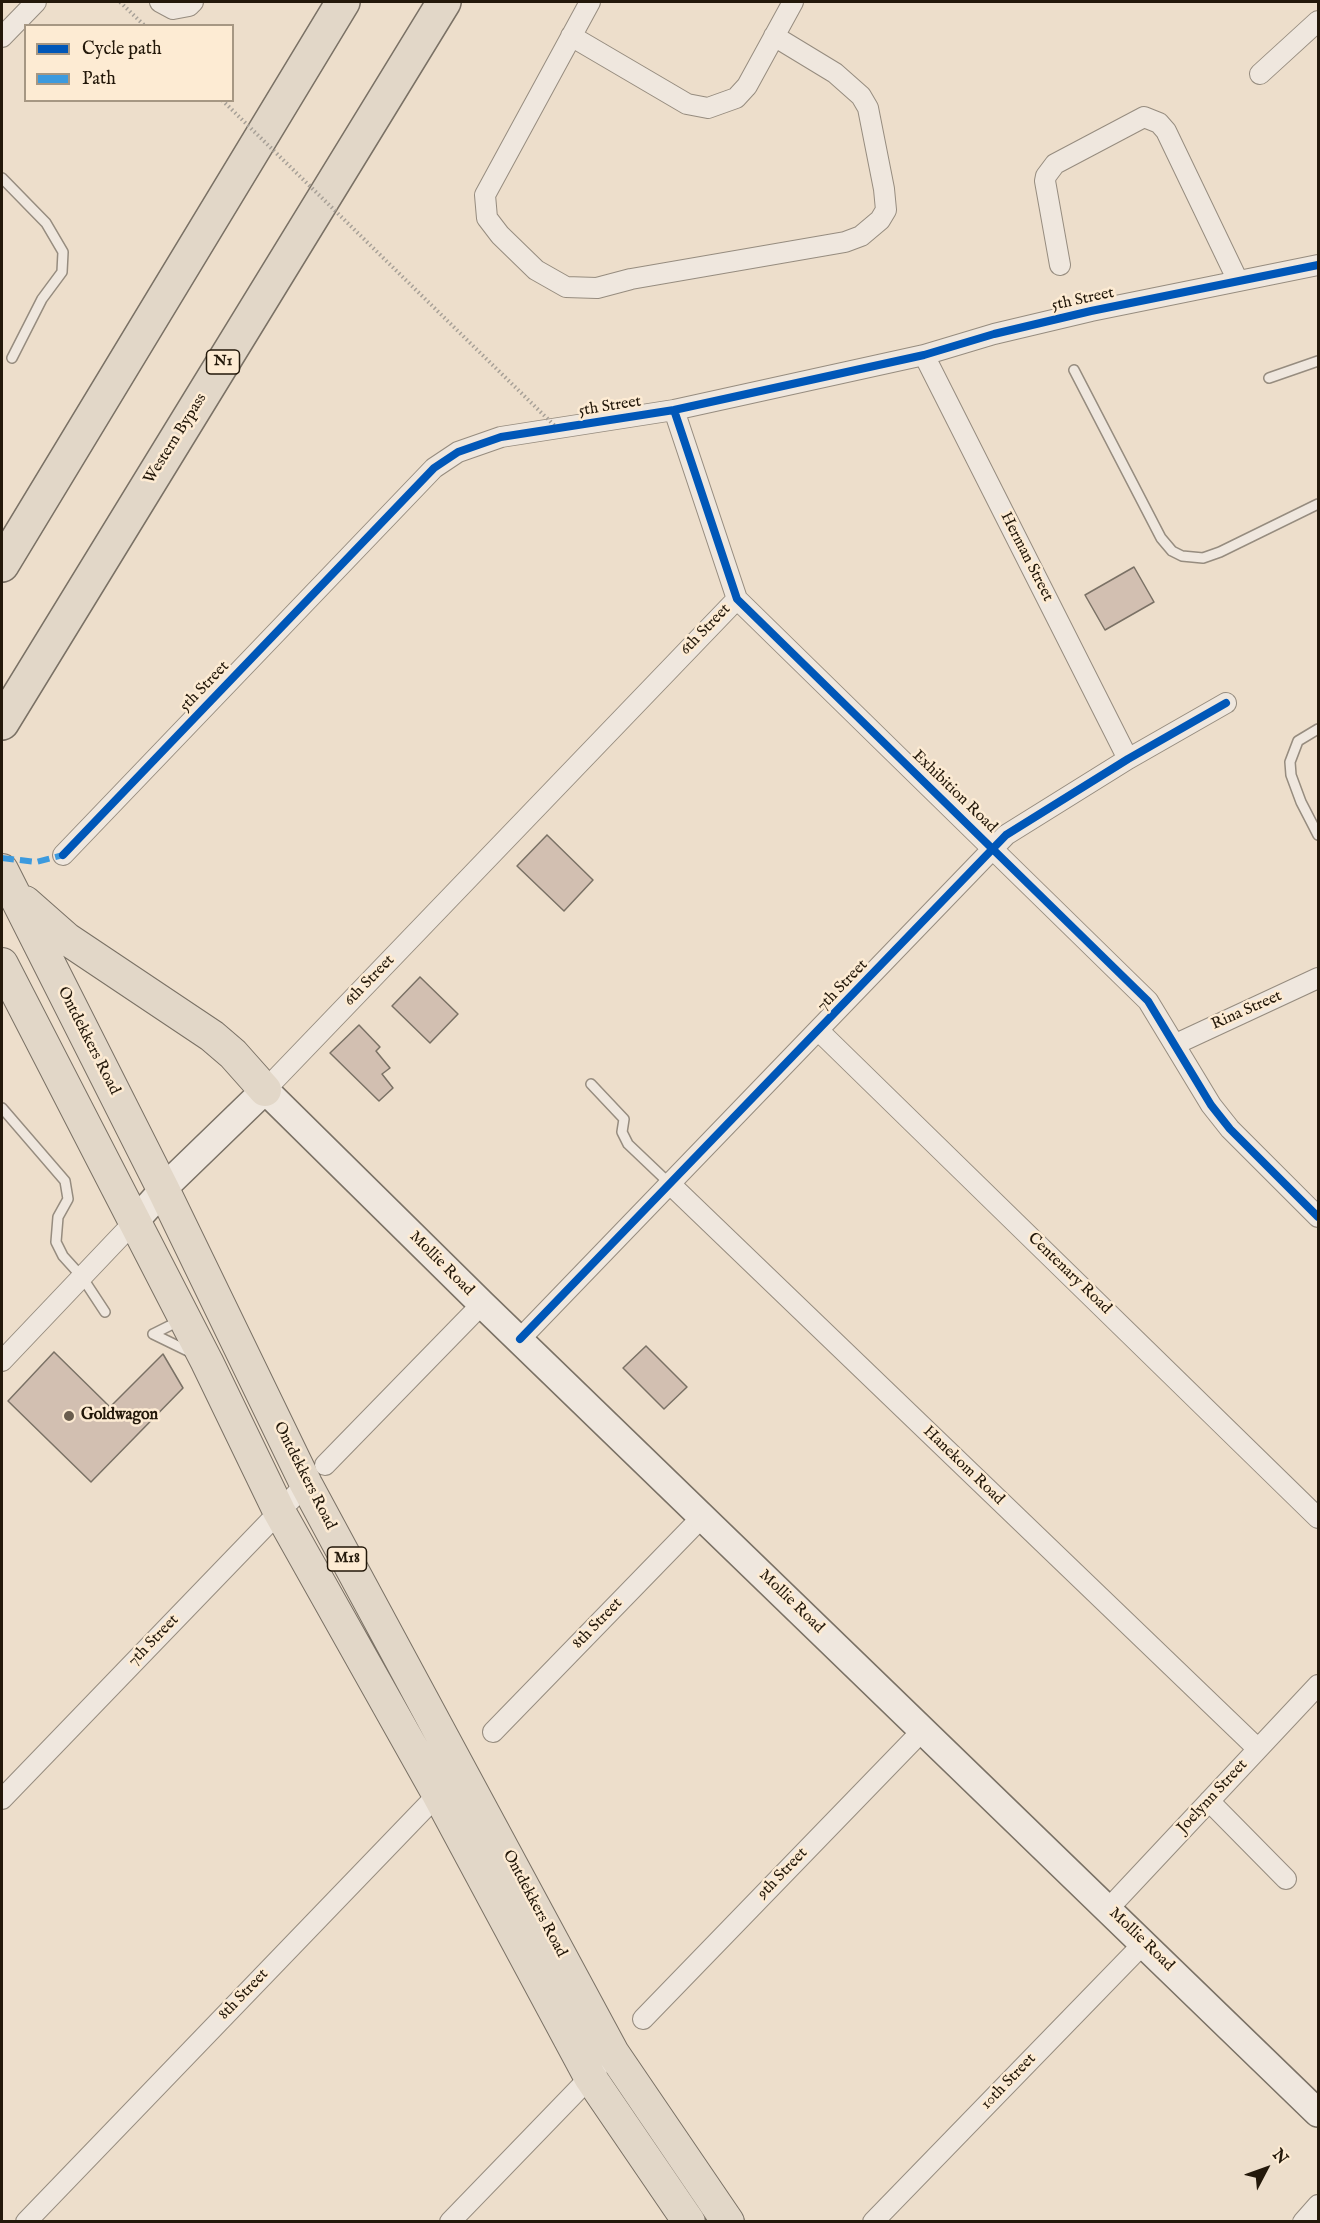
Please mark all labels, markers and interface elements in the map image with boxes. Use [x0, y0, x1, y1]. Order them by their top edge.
legend [24, 24, 234, 102]
text: Cycle path [82, 38, 162, 61]
text: Path [82, 68, 116, 91]
street label: 5th Street [1050, 284, 1116, 316]
road number: N1 [206, 350, 240, 374]
street label: Western Bypass [140, 390, 212, 488]
street label: 5th Street [577, 393, 643, 421]
street label: Herman Street [995, 509, 1057, 605]
street label: 6th Street [677, 600, 735, 660]
street label: 5th Street [176, 658, 234, 716]
street label: Exhibition Road [907, 747, 1001, 837]
street label: 6th Street [341, 951, 399, 1011]
street label: 7th Street [814, 956, 872, 1016]
street label: Ontdekkers Road [53, 984, 123, 1098]
street label: Rina Street [1209, 987, 1285, 1035]
street label: Mollie Road [405, 1228, 477, 1300]
street label: Centenary Road [1023, 1229, 1115, 1319]
place label: Goldwagon [81, 1406, 158, 1426]
marker: Goldwagon [62, 1409, 76, 1423]
street label: Ontdekkers Road [269, 1419, 339, 1533]
street label: Hanekom Road [918, 1422, 1008, 1510]
road number: M18 [328, 1547, 366, 1571]
street label: Mollie Road [754, 1566, 828, 1638]
street label: 8th Street [569, 1594, 627, 1654]
street label: 7th Street [125, 1611, 183, 1671]
street label: Joelynn Street [1174, 1756, 1252, 1838]
street label: 9th Street [754, 1844, 812, 1904]
street label: Ontdekkers Road [498, 1847, 570, 1961]
street label: Mollie Road [1104, 1904, 1178, 1976]
street label: 8th Street [215, 1965, 273, 2025]
street label: 10th Street [977, 2050, 1041, 2114]
north arrow [1236, 2139, 1296, 2199]
text: N [1267, 2145, 1292, 2169]

